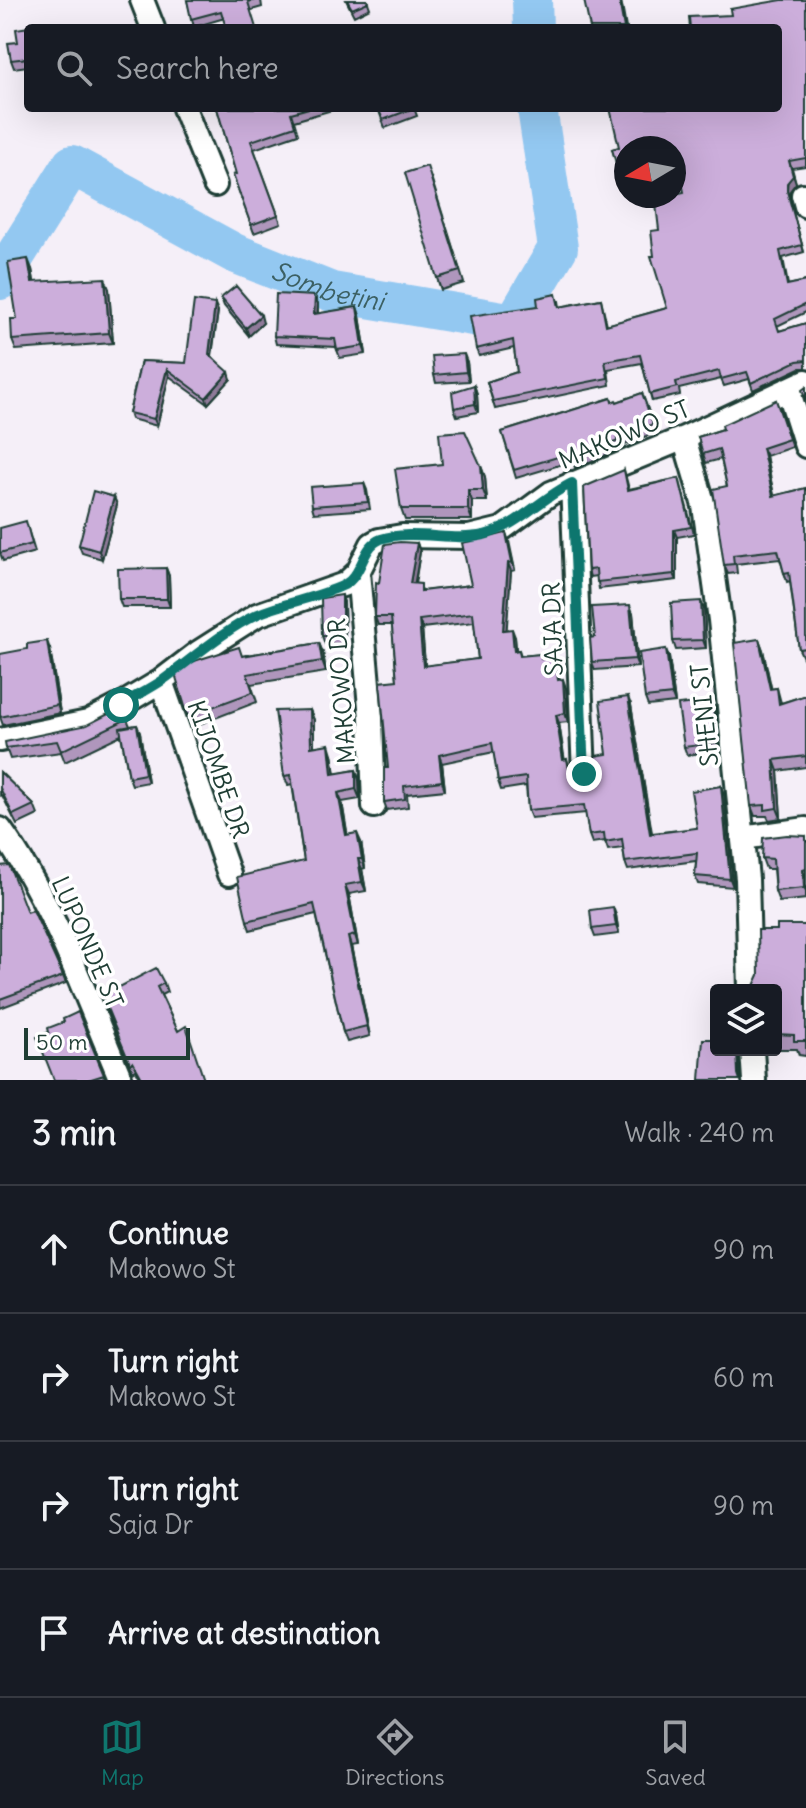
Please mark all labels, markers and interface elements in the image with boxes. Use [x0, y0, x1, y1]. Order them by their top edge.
search box [24, 24, 782, 112]
icon: search [52, 46, 96, 90]
text: Search here [116, 49, 279, 87]
north arrow [614, 136, 686, 208]
water label: Sombetini [267, 253, 390, 318]
street label: MAKOWO ST [554, 393, 694, 475]
street label: SAJA DR [535, 581, 569, 677]
street label: MAKOWO DR [321, 617, 361, 765]
street label: SHENI ST [684, 662, 724, 768]
route start [103, 687, 139, 723]
street label: KIJOMBE DR [181, 696, 257, 842]
route end [566, 756, 602, 792]
street label: LUPONDE ST [46, 871, 130, 1013]
map controls [710, 984, 782, 1056]
button: layers [710, 984, 782, 1056]
scale bar [24, 1024, 190, 1060]
text: 50 m [36, 1028, 88, 1056]
text: 3 min [32, 1111, 117, 1154]
text: Walk · 240 m [624, 1116, 774, 1149]
text: Continue [108, 1214, 229, 1252]
icon: ahead [32, 1227, 76, 1271]
text: 90 m [713, 1233, 774, 1266]
text: Makowo St [108, 1252, 235, 1285]
text: Turn right [108, 1342, 239, 1380]
icon: right [32, 1355, 76, 1399]
text: 60 m [713, 1361, 774, 1394]
text: Makowo St [108, 1380, 235, 1413]
text: Turn right [108, 1470, 239, 1508]
icon: right [32, 1483, 76, 1527]
text: 90 m [713, 1489, 774, 1522]
text: Saja Dr [108, 1508, 193, 1541]
icon: arrive [32, 1611, 76, 1655]
text: Arrive at destination [108, 1614, 380, 1652]
tab: Map [100, 1715, 144, 1791]
tab: Directions [345, 1715, 445, 1791]
tab: Saved [645, 1715, 706, 1791]

